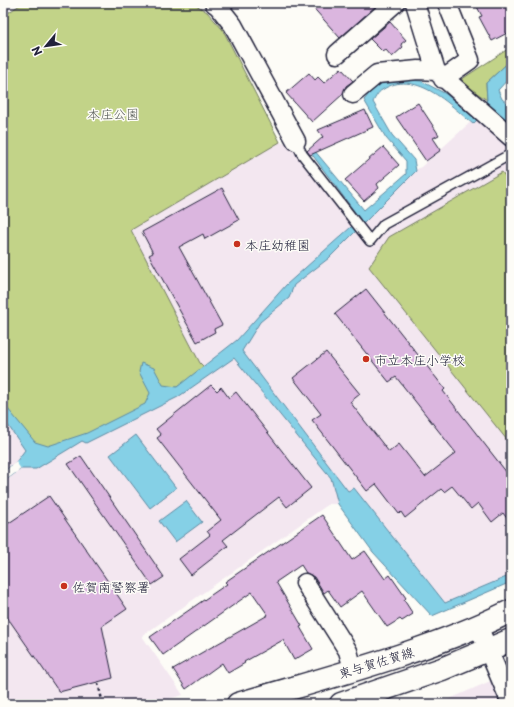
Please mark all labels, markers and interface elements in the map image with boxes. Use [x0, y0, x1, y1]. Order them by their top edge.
north arrow [26, 26, 66, 66]
text: N [27, 43, 46, 59]
park label: 本庄公園 [87, 104, 139, 123]
place label: 本庄幼稚園 [245, 235, 310, 254]
marker: 本庄幼稚園 [232, 239, 242, 249]
place label: 市立本庄小学校 [374, 350, 465, 369]
marker: 市立本庄小学校 [361, 354, 371, 364]
place label: 佐賀南警察署 [72, 577, 150, 596]
marker: 佐賀南警察署 [59, 581, 69, 591]
street label: 東与賀佐賀線 [336, 641, 417, 682]

